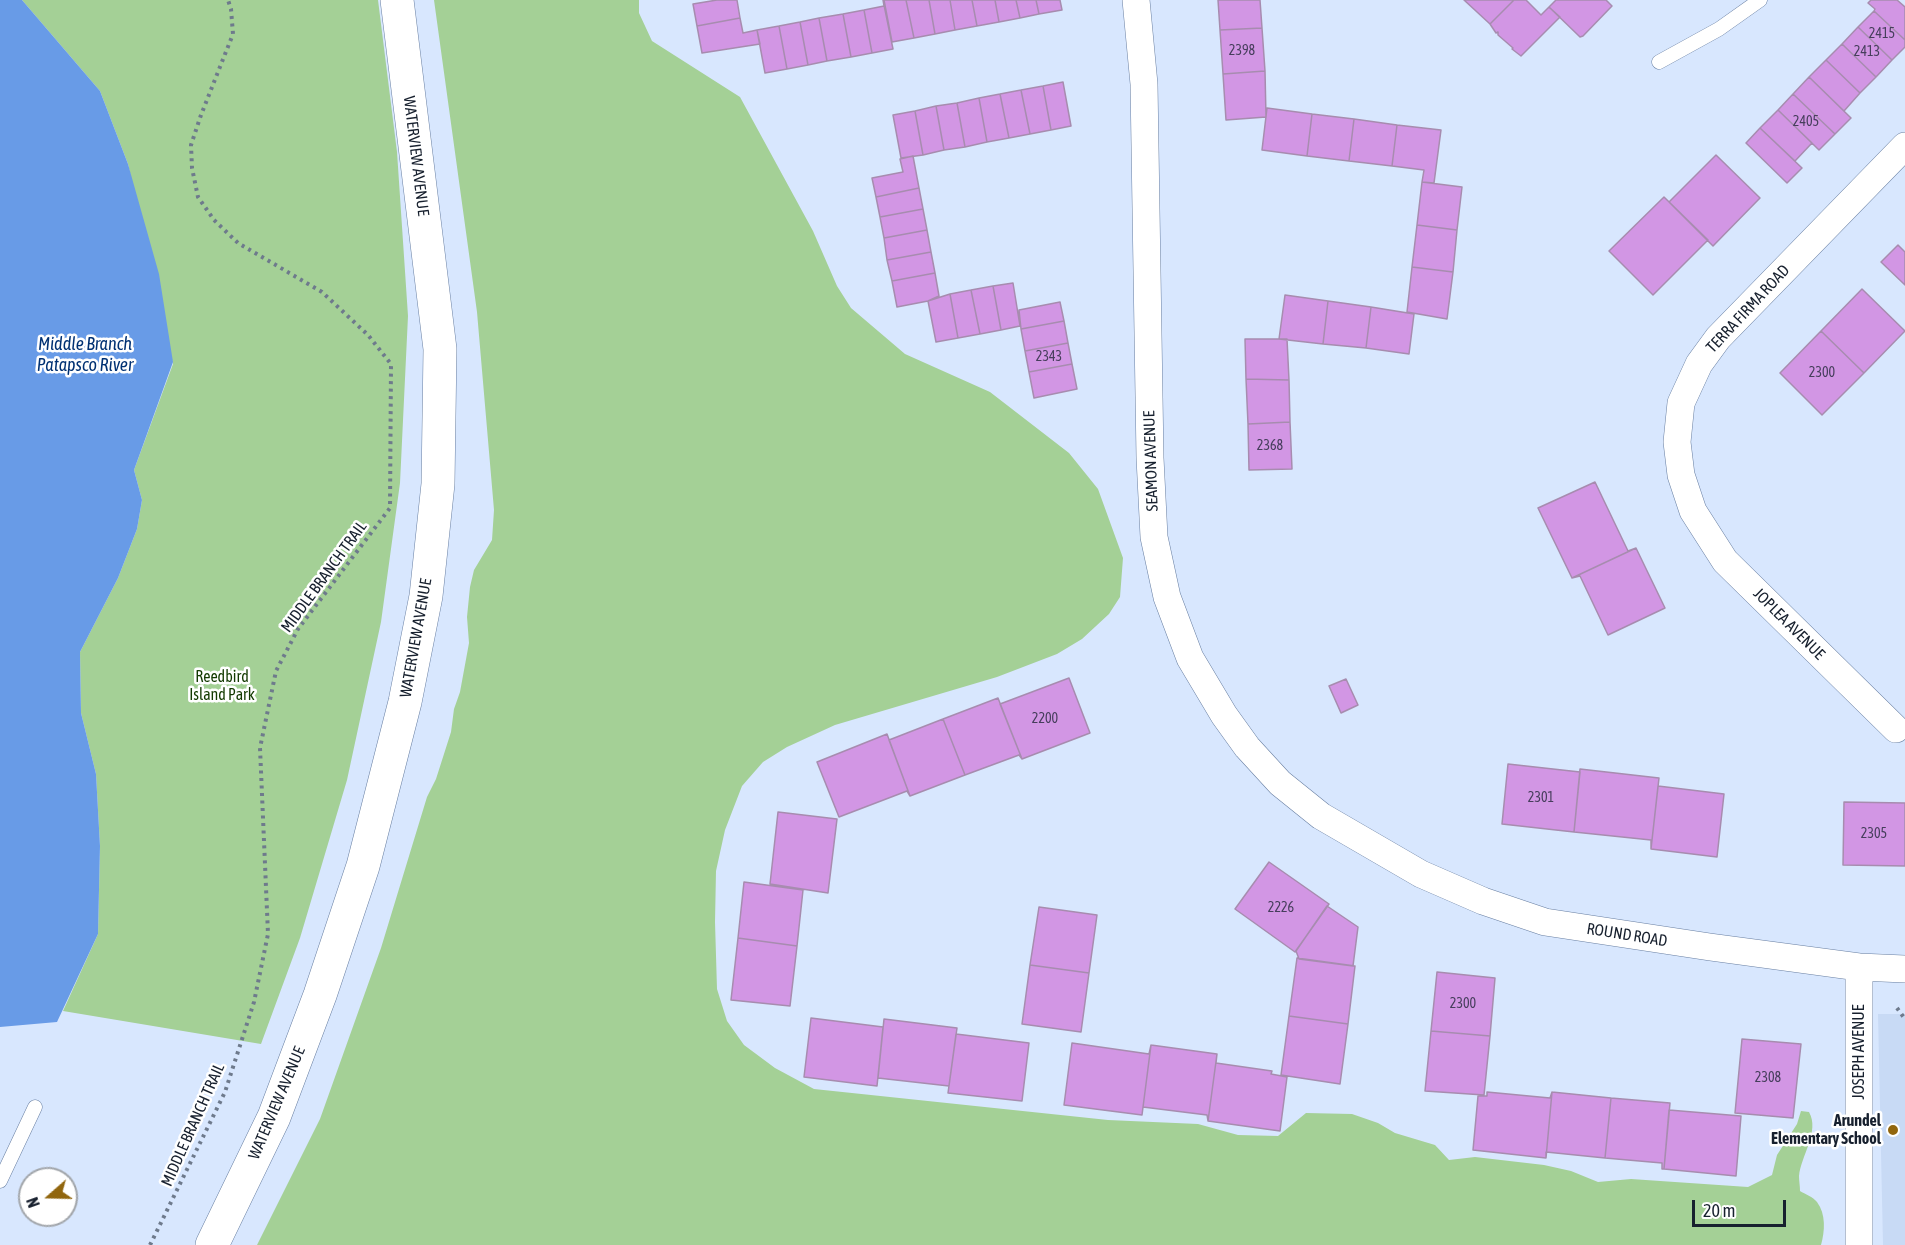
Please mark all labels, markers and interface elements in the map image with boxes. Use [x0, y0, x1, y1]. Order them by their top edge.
house number: 2415 [1869, 26, 1895, 42]
house number: 2398 [1229, 43, 1255, 59]
house number: 2413 [1854, 44, 1880, 60]
street label: WATERVIEW AVENUE [399, 95, 433, 217]
house number: 2405 [1793, 114, 1819, 130]
street label: TERRA FIRMA ROAD [1702, 261, 1794, 357]
water label: Middle Branch Patapsco River [37, 333, 133, 376]
house number: 2343 [1036, 349, 1062, 365]
house number: 2300 [1809, 365, 1835, 381]
street label: SEAMON AVENUE [1140, 410, 1162, 512]
house number: 2368 [1257, 438, 1283, 454]
street label: MIDDLE BRANCH TRAIL [277, 518, 371, 636]
street label: WATERVIEW AVENUE [396, 577, 436, 699]
street label: JOPLEA AVENUE [1749, 584, 1829, 664]
park label: Reedbird Island Park [189, 667, 255, 705]
house number: 2200 [1032, 711, 1058, 727]
house number: 2301 [1528, 790, 1554, 806]
house number: 2305 [1861, 826, 1887, 842]
house number: 2226 [1268, 900, 1294, 916]
street label: ROUND ROAD [1585, 919, 1669, 951]
house number: 2300 [1450, 996, 1476, 1012]
street label: JOSEPH AVENUE [1849, 1004, 1869, 1100]
street label: WATERVIEW AVENUE [245, 1044, 309, 1162]
street label: MIDDLE BRANCH TRAIL [157, 1061, 229, 1189]
house number: 2308 [1755, 1070, 1781, 1086]
place label: Arundel Elementary School [1771, 1111, 1881, 1149]
marker: Arundel Elementary School [1886, 1123, 1900, 1137]
north arrow [18, 1167, 78, 1227]
scale bar [1695, 1188, 1790, 1226]
text: N [23, 1195, 43, 1210]
text: 20 m [1703, 1200, 1735, 1221]

